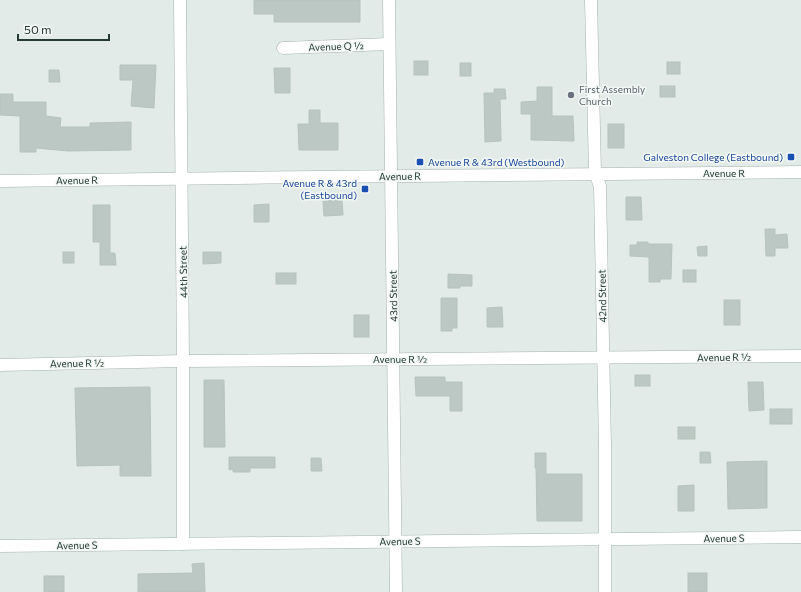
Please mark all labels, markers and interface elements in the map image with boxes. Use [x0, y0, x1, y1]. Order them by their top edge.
scale bar [18, 16, 109, 42]
text: 50 m [24, 22, 52, 36]
street label: Avenue Q ½ [308, 39, 364, 53]
place label: First Assembly Church [579, 83, 645, 107]
marker: First Assembly Church [566, 90, 576, 100]
place label: Galveston College (Eastbound) [643, 151, 783, 163]
marker: Galveston College (Eastbound) [786, 152, 796, 162]
place label: Avenue R & 43rd (Westbound) [428, 156, 565, 168]
marker: Avenue R & 43rd (Westbound) [415, 157, 425, 167]
street label: Avenue R [703, 167, 745, 179]
street label: Avenue R [379, 170, 421, 182]
street label: Avenue R [56, 174, 98, 186]
place label: Avenue R & 43rd (Eastbound) [283, 177, 357, 201]
marker: Avenue R & 43rd (Eastbound) [360, 184, 370, 194]
street label: 44th Street [177, 246, 189, 298]
street label: 42nd Street [596, 269, 608, 323]
street label: 43rd Street [387, 270, 399, 322]
street label: Avenue R ½ [697, 351, 751, 363]
street label: Avenue R ½ [373, 353, 427, 365]
street label: Avenue R ½ [50, 357, 104, 369]
street label: Avenue S [703, 532, 745, 544]
street label: Avenue S [379, 535, 421, 547]
street label: Avenue S [56, 539, 98, 551]

